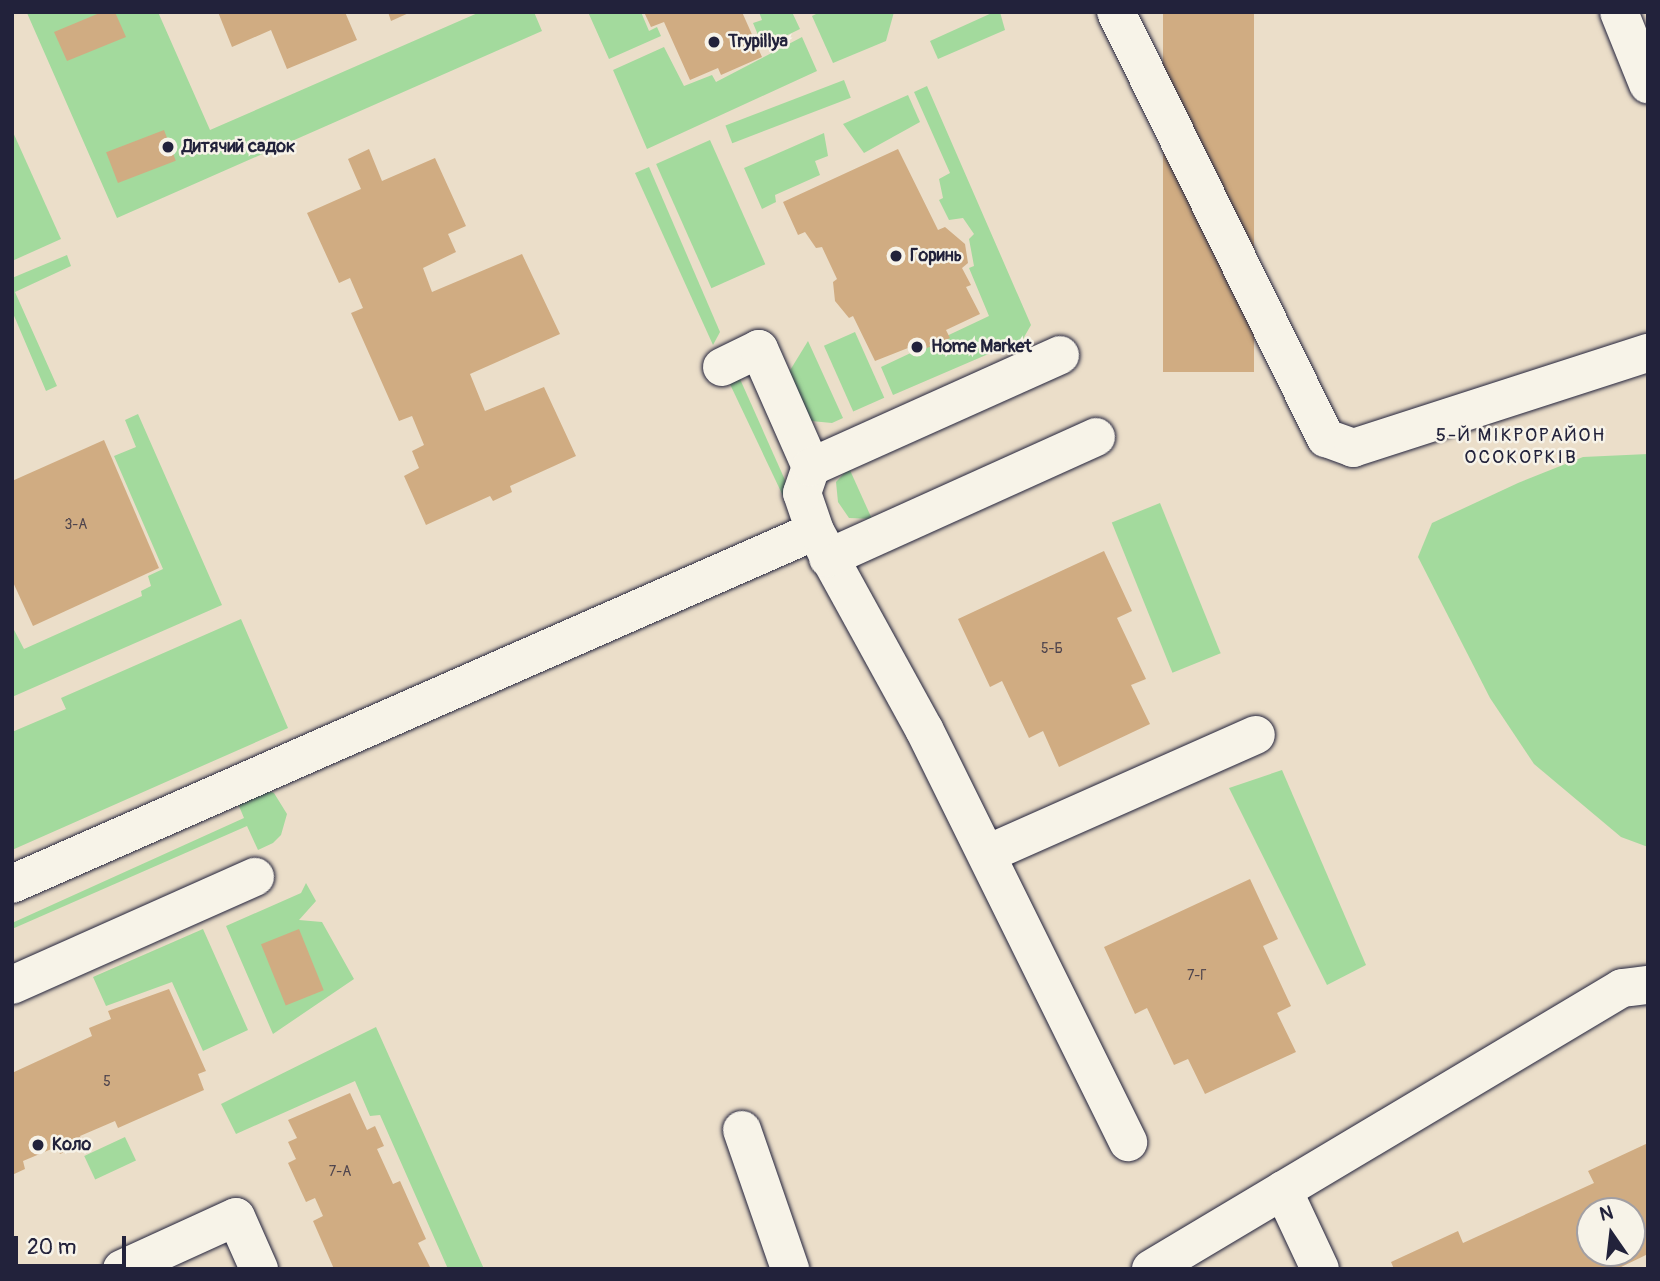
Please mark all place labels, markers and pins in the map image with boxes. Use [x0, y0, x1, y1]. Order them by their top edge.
place label: Trypillya [728, 31, 788, 53]
marker: Trypillya [706, 34, 722, 50]
place label: Дитячий садок [182, 136, 295, 158]
marker: Дитячий садок [160, 139, 176, 155]
place label: Горинь [910, 245, 962, 267]
marker: Горинь [888, 248, 904, 264]
place label: Home Market [931, 336, 1032, 358]
marker: Home Market [909, 339, 925, 355]
place label: Коло [52, 1134, 91, 1156]
marker: Коло [30, 1137, 46, 1153]

